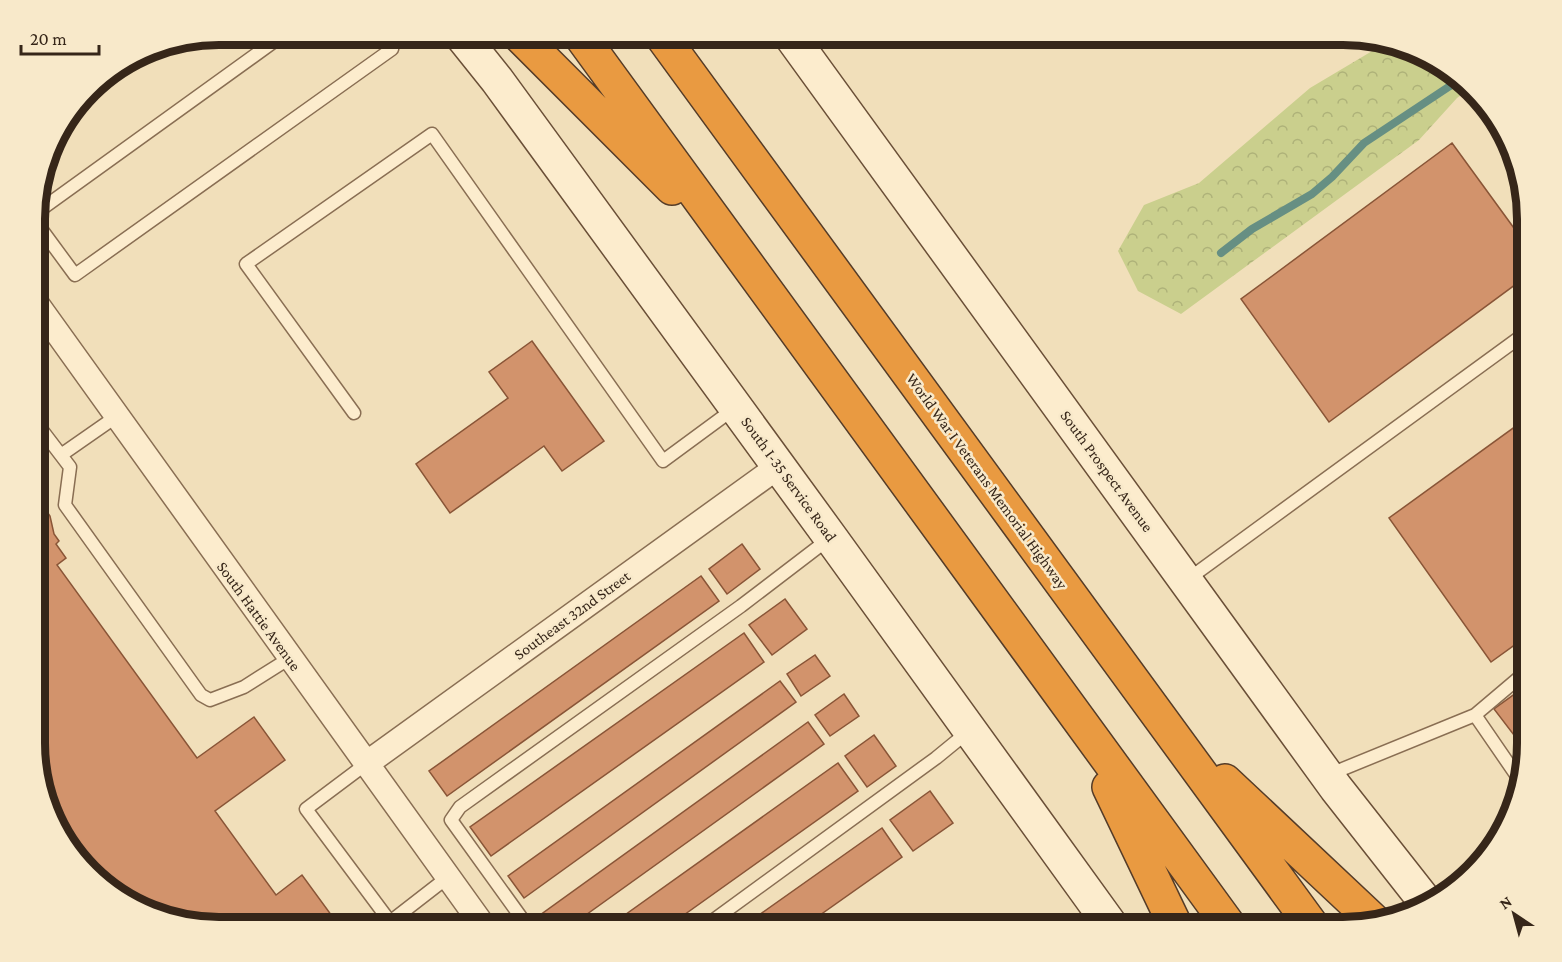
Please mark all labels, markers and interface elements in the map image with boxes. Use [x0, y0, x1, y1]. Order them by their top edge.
scale bar [21, 18, 99, 56]
text: 20 m [30, 29, 67, 49]
street label: World War I Veterans Memorial Highway [902, 370, 1071, 593]
street label: South Prospect Avenue [1056, 407, 1157, 536]
street label: South I-35 Service Road [738, 413, 840, 545]
street label: South Hattie Avenue [214, 558, 304, 674]
street label: Southeast 32nd Street [511, 567, 634, 663]
north arrow [1484, 884, 1544, 944]
text: N [1496, 892, 1515, 912]

